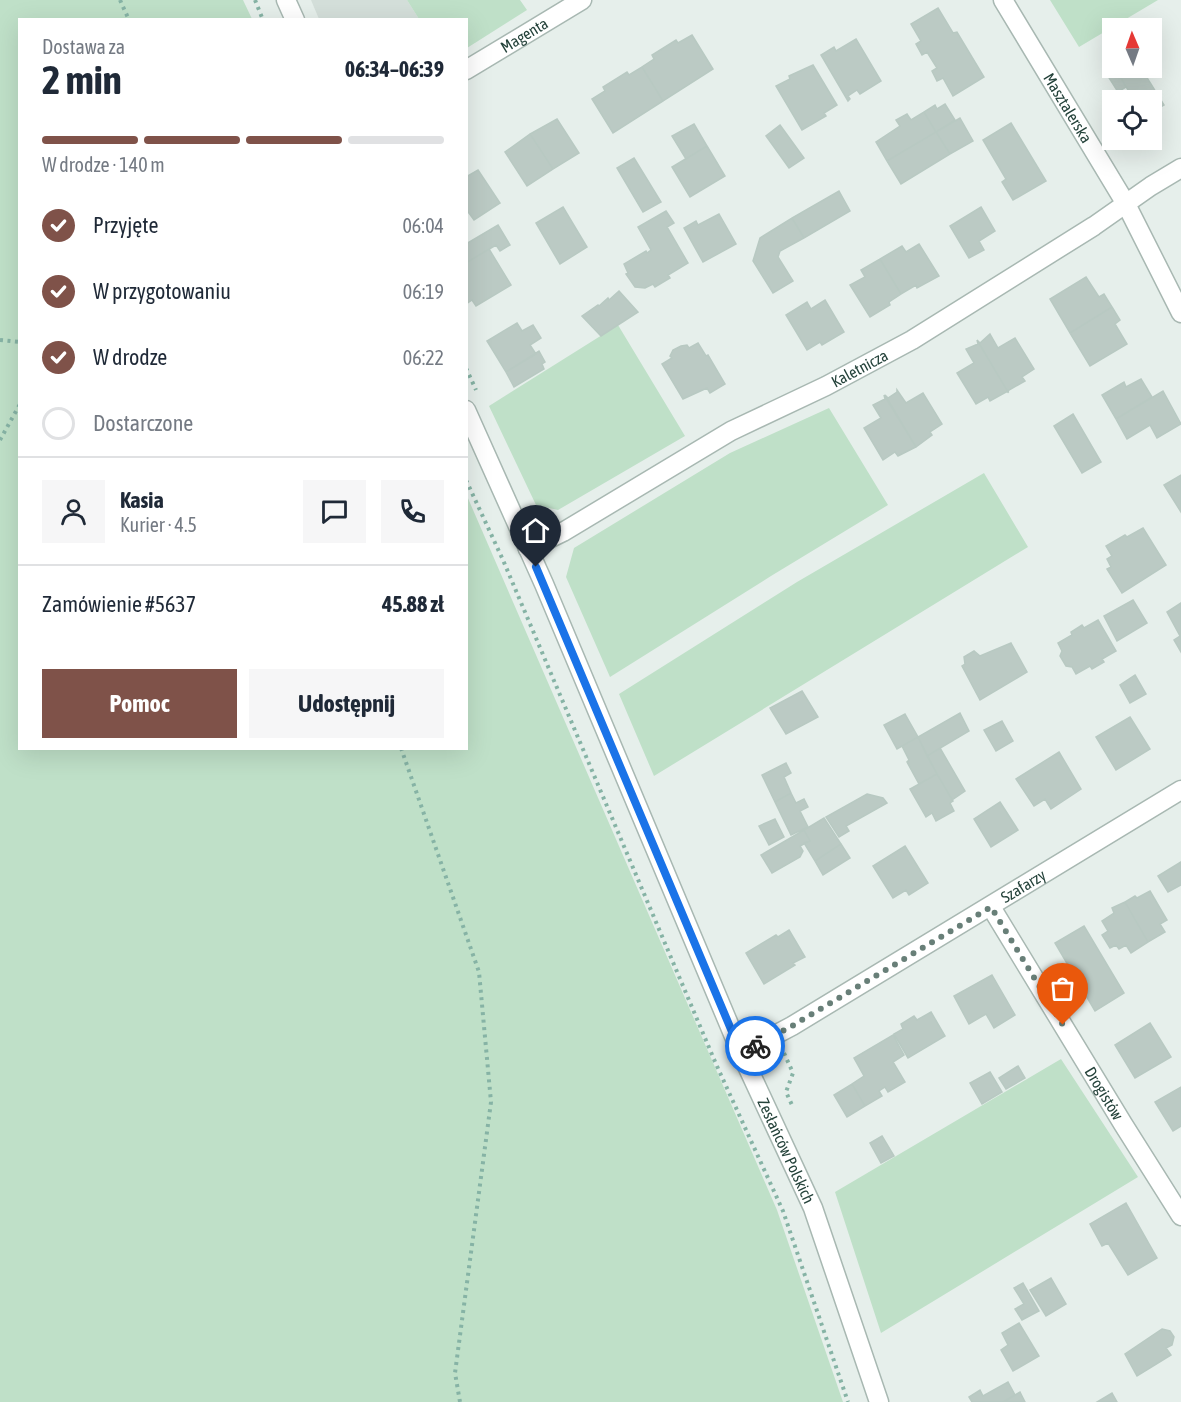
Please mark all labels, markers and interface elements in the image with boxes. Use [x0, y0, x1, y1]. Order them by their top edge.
street label: Magenta [497, 14, 551, 56]
north arrow [1102, 18, 1162, 78]
map controls [1102, 18, 1162, 150]
text: Dostawa za [42, 35, 125, 58]
text: 06:34–06:39 [345, 56, 444, 82]
text: 2 min [42, 58, 122, 102]
street label: Masztalerska [1040, 70, 1096, 146]
button: locate [1102, 90, 1162, 150]
text: W drodze · 140 m [42, 153, 165, 176]
icon: check [42, 209, 75, 242]
text: Przyjęte [93, 212, 158, 238]
text: 06:04 [402, 214, 444, 237]
icon: check [42, 275, 75, 308]
text: W przygotowaniu [93, 278, 231, 304]
text: 06:19 [403, 280, 444, 303]
icon: check [42, 341, 75, 374]
text: W drodze [93, 344, 167, 370]
text: 06:22 [403, 346, 444, 369]
street label: Kaletnicza [828, 346, 891, 391]
text: Dostarczone [93, 410, 193, 436]
button: person [42, 480, 105, 543]
button: chat [303, 480, 366, 543]
button: phone [381, 480, 444, 543]
text: Kasia [120, 487, 164, 513]
pin [510, 505, 561, 567]
text: Kurier · 4.5 [120, 513, 197, 536]
icon: home [519, 514, 552, 547]
text: Zamówienie #5637 [42, 591, 196, 617]
text: 45.88 zł [382, 591, 444, 617]
button: Pomoc [42, 669, 237, 738]
button: Udostępnij [249, 669, 444, 738]
street label: Szafarzy [998, 865, 1050, 906]
pin [1037, 963, 1088, 1025]
icon: bag [1046, 972, 1079, 1005]
courier [725, 1016, 785, 1076]
icon: bike [739, 1030, 772, 1063]
street label: Drogistów [1081, 1063, 1128, 1123]
street label: Zesłańców Polskich [754, 1095, 818, 1206]

